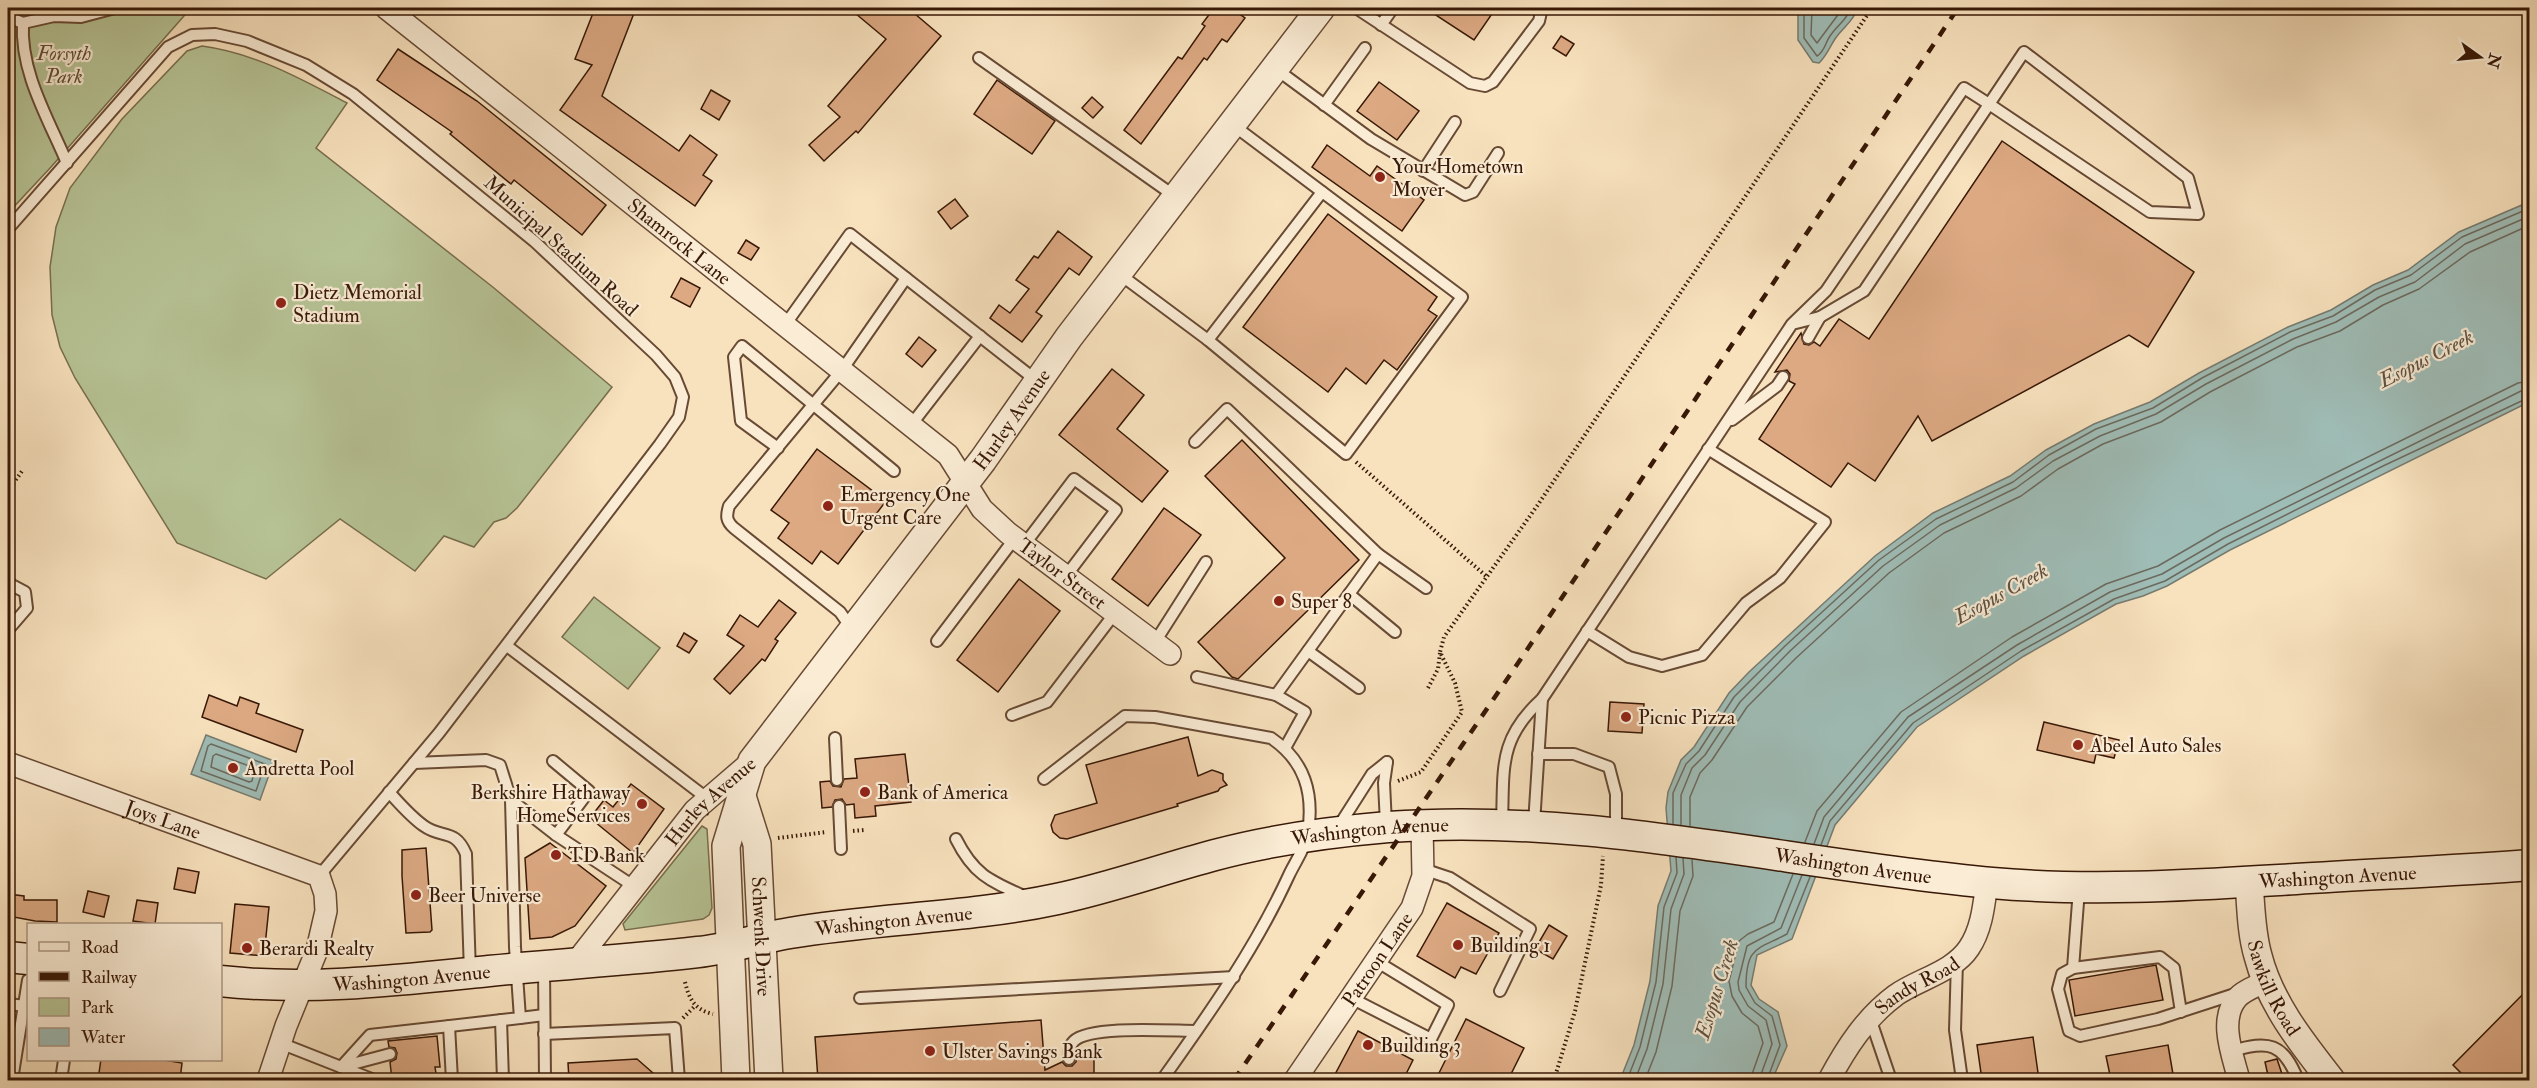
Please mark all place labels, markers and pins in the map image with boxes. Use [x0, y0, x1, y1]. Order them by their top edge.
place label: Your Hometown Mover [1392, 154, 1524, 202]
marker: Your Hometown Mover [1373, 170, 1387, 184]
place label: Dietz Memorial Stadium [293, 280, 422, 328]
marker: Dietz Memorial Stadium [274, 296, 288, 310]
place label: Emergency One Urgent Care [840, 482, 970, 530]
marker: Emergency One Urgent Care [821, 499, 835, 513]
place label: Super 8 [1291, 589, 1352, 615]
marker: Super 8 [1272, 594, 1286, 608]
place label: Picnic Pizza [1638, 705, 1736, 730]
marker: Picnic Pizza [1619, 710, 1633, 724]
place label: Abeel Auto Sales [2089, 733, 2221, 758]
marker: Abeel Auto Sales [2071, 738, 2085, 752]
place label: Andretta Pool [244, 756, 354, 781]
marker: Andretta Pool [226, 761, 240, 775]
place label: Berkshire Hathaway HomeServices [470, 780, 631, 828]
place label: Bank of America [877, 780, 1009, 805]
marker: Bank of America [858, 785, 872, 799]
marker: Berkshire Hathaway HomeServices [635, 797, 649, 811]
place label: TD Bank [568, 843, 645, 868]
marker: TD Bank [549, 848, 563, 862]
place label: Beer Universe [428, 883, 541, 908]
marker: Beer Universe [409, 888, 423, 902]
place label: Building 1 [1470, 933, 1551, 958]
place label: Berardi Realty [259, 936, 375, 961]
marker: Building 1 [1451, 938, 1465, 952]
marker: Berardi Realty [240, 941, 254, 955]
place label: Building 3 [1380, 1033, 1461, 1058]
marker: Building 3 [1361, 1038, 1375, 1052]
place label: Ulster Savings Bank [942, 1039, 1103, 1064]
marker: Ulster Savings Bank [923, 1044, 937, 1058]

